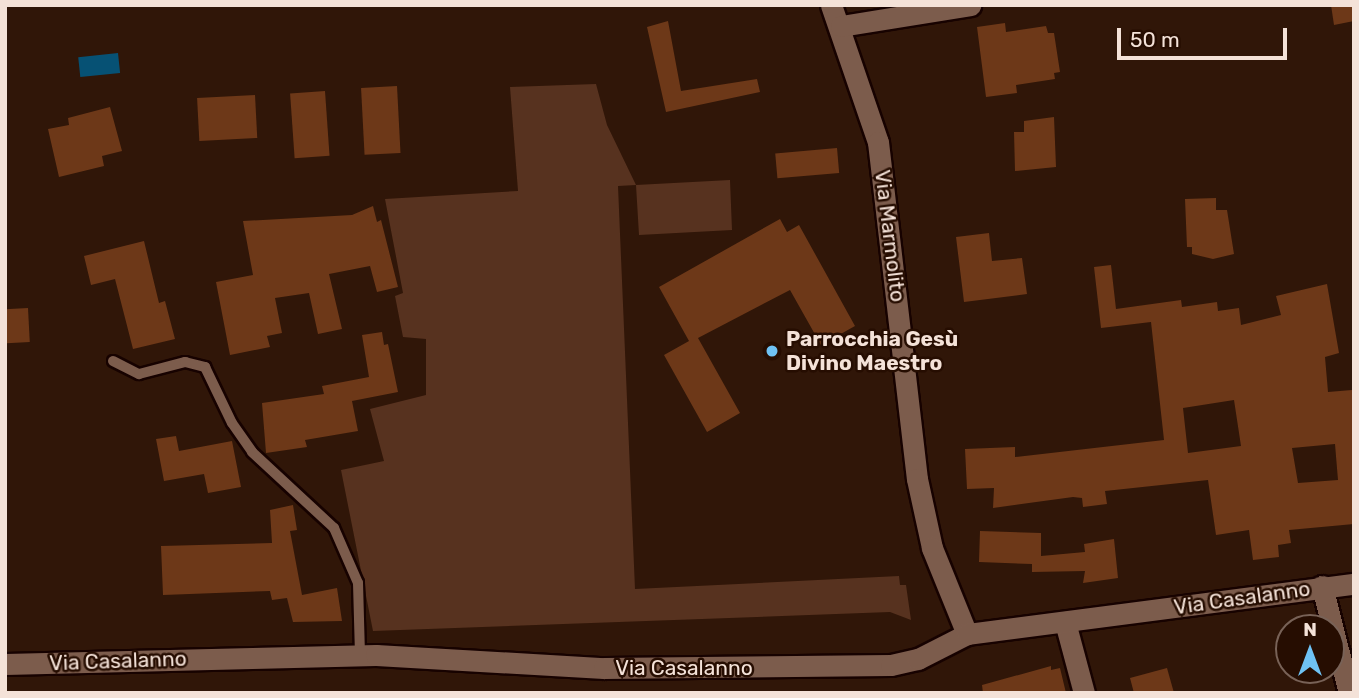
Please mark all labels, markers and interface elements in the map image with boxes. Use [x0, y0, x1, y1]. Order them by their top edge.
scale bar [1121, 14, 1291, 58]
text: 50 m [1130, 27, 1180, 52]
street label: Via Marmolito [869, 168, 911, 304]
place label: Parrocchia Gesù Divino Maestro [786, 326, 958, 376]
marker: Parrocchia Gesù Divino Maestro [764, 343, 780, 359]
street label: Via Casalanno [1172, 576, 1312, 620]
north arrow [1275, 614, 1345, 684]
text: N [1303, 618, 1317, 641]
street label: Via Casalanno [49, 646, 187, 676]
street label: Via Casalanno [615, 655, 753, 681]

